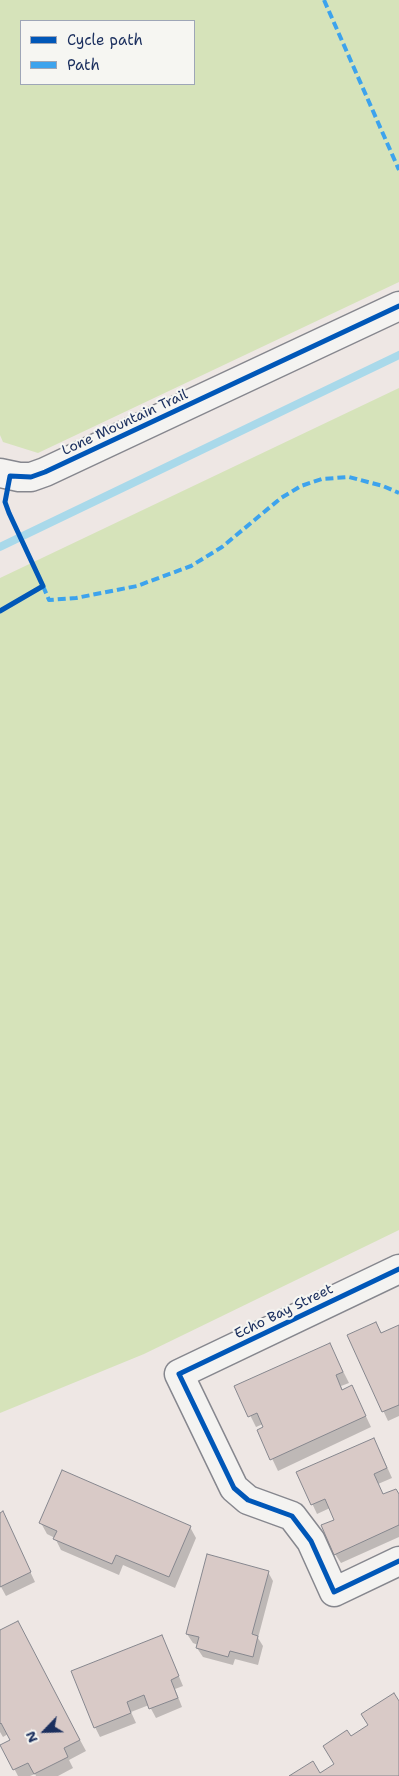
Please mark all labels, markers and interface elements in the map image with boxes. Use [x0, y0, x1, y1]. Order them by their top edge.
legend [20, 20, 195, 85]
text: Cycle path [67, 30, 143, 50]
text: Path [67, 55, 100, 75]
street label: Lone Mountain Trail [60, 387, 190, 459]
street label: Echo Bay Street [232, 1281, 336, 1343]
north arrow [20, 1706, 70, 1756]
text: N [21, 1728, 42, 1746]

